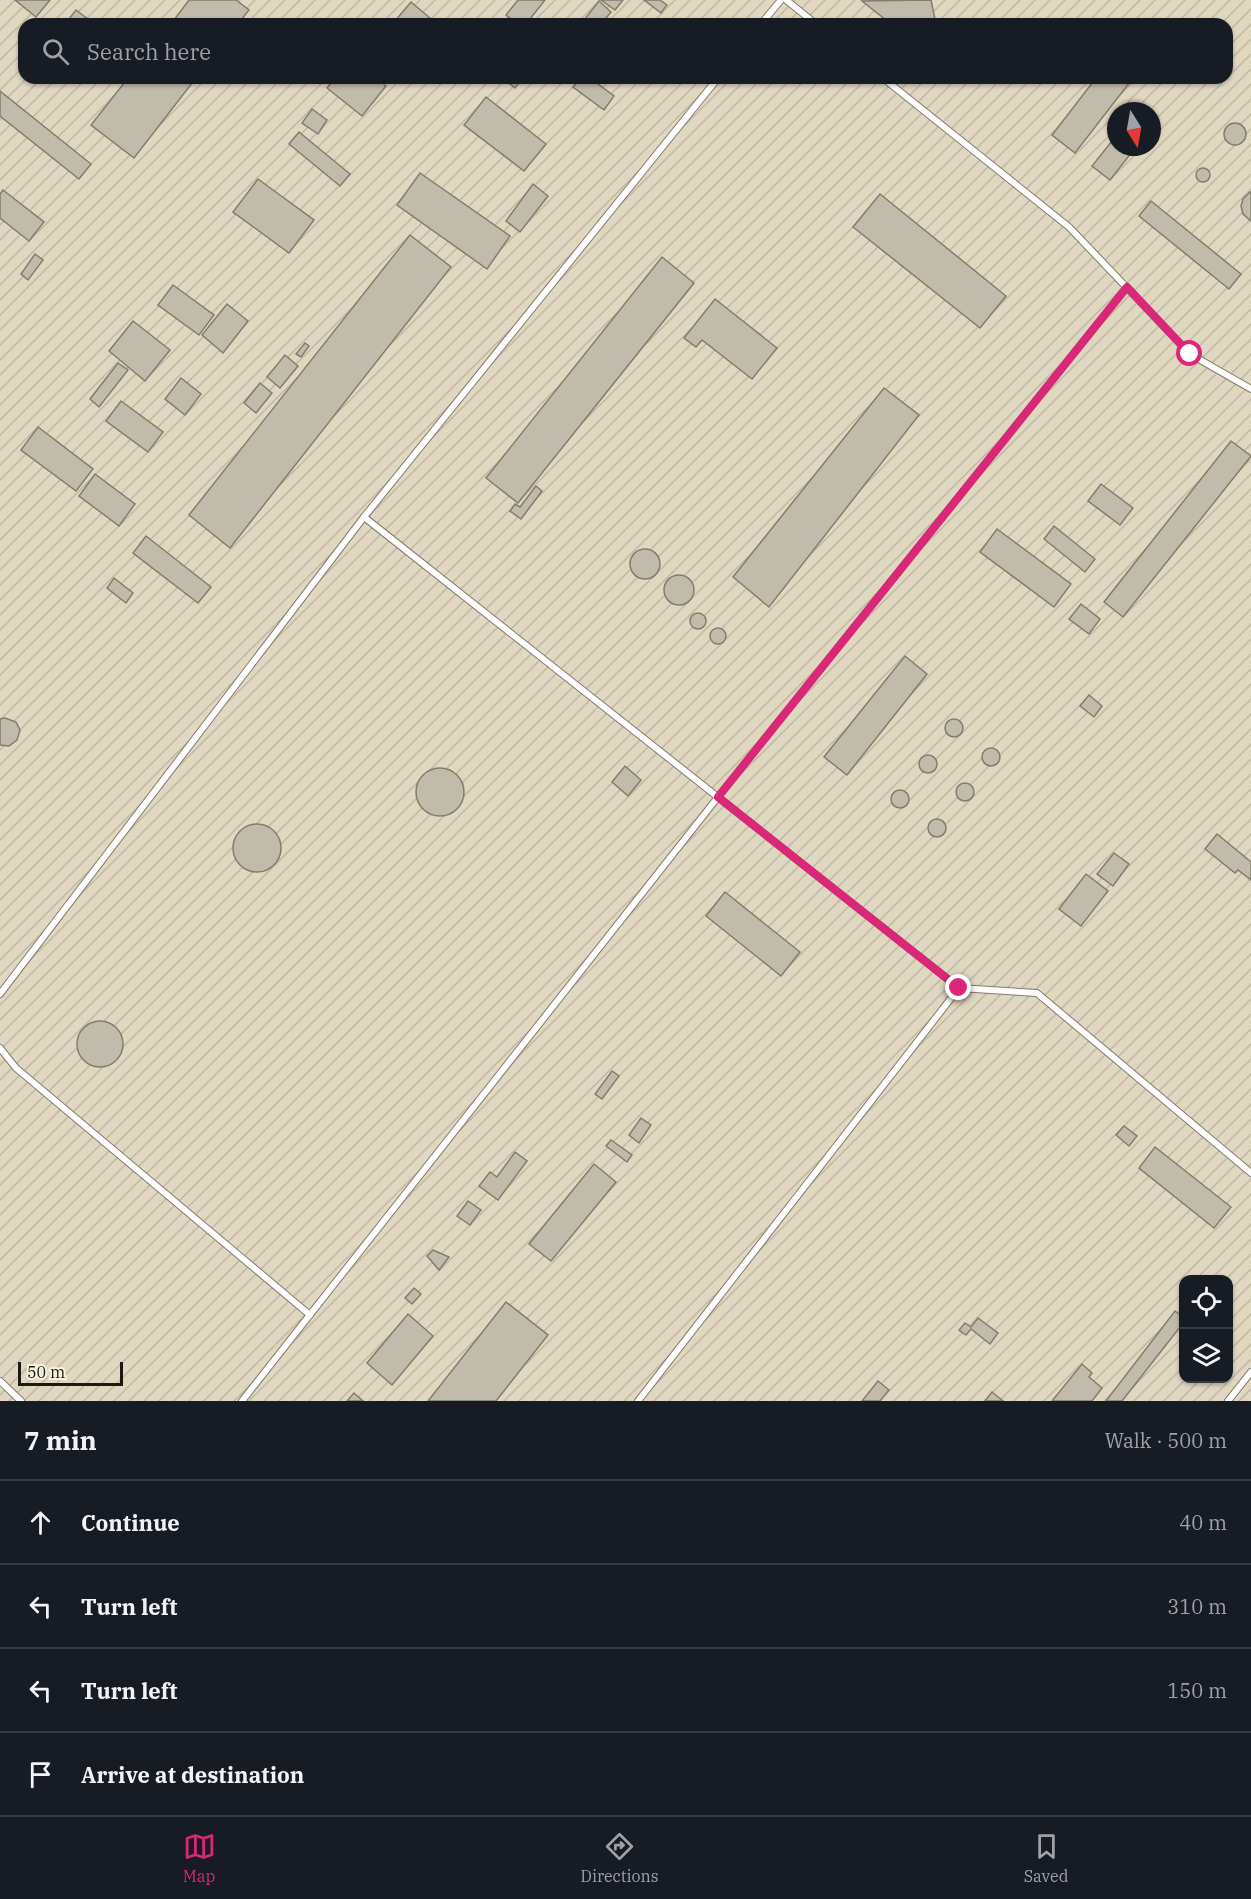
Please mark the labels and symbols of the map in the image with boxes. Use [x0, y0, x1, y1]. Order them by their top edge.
north arrow [1107, 102, 1161, 156]
route start [1176, 340, 1202, 366]
route end [945, 974, 971, 1000]
scale bar [18, 1359, 123, 1386]

